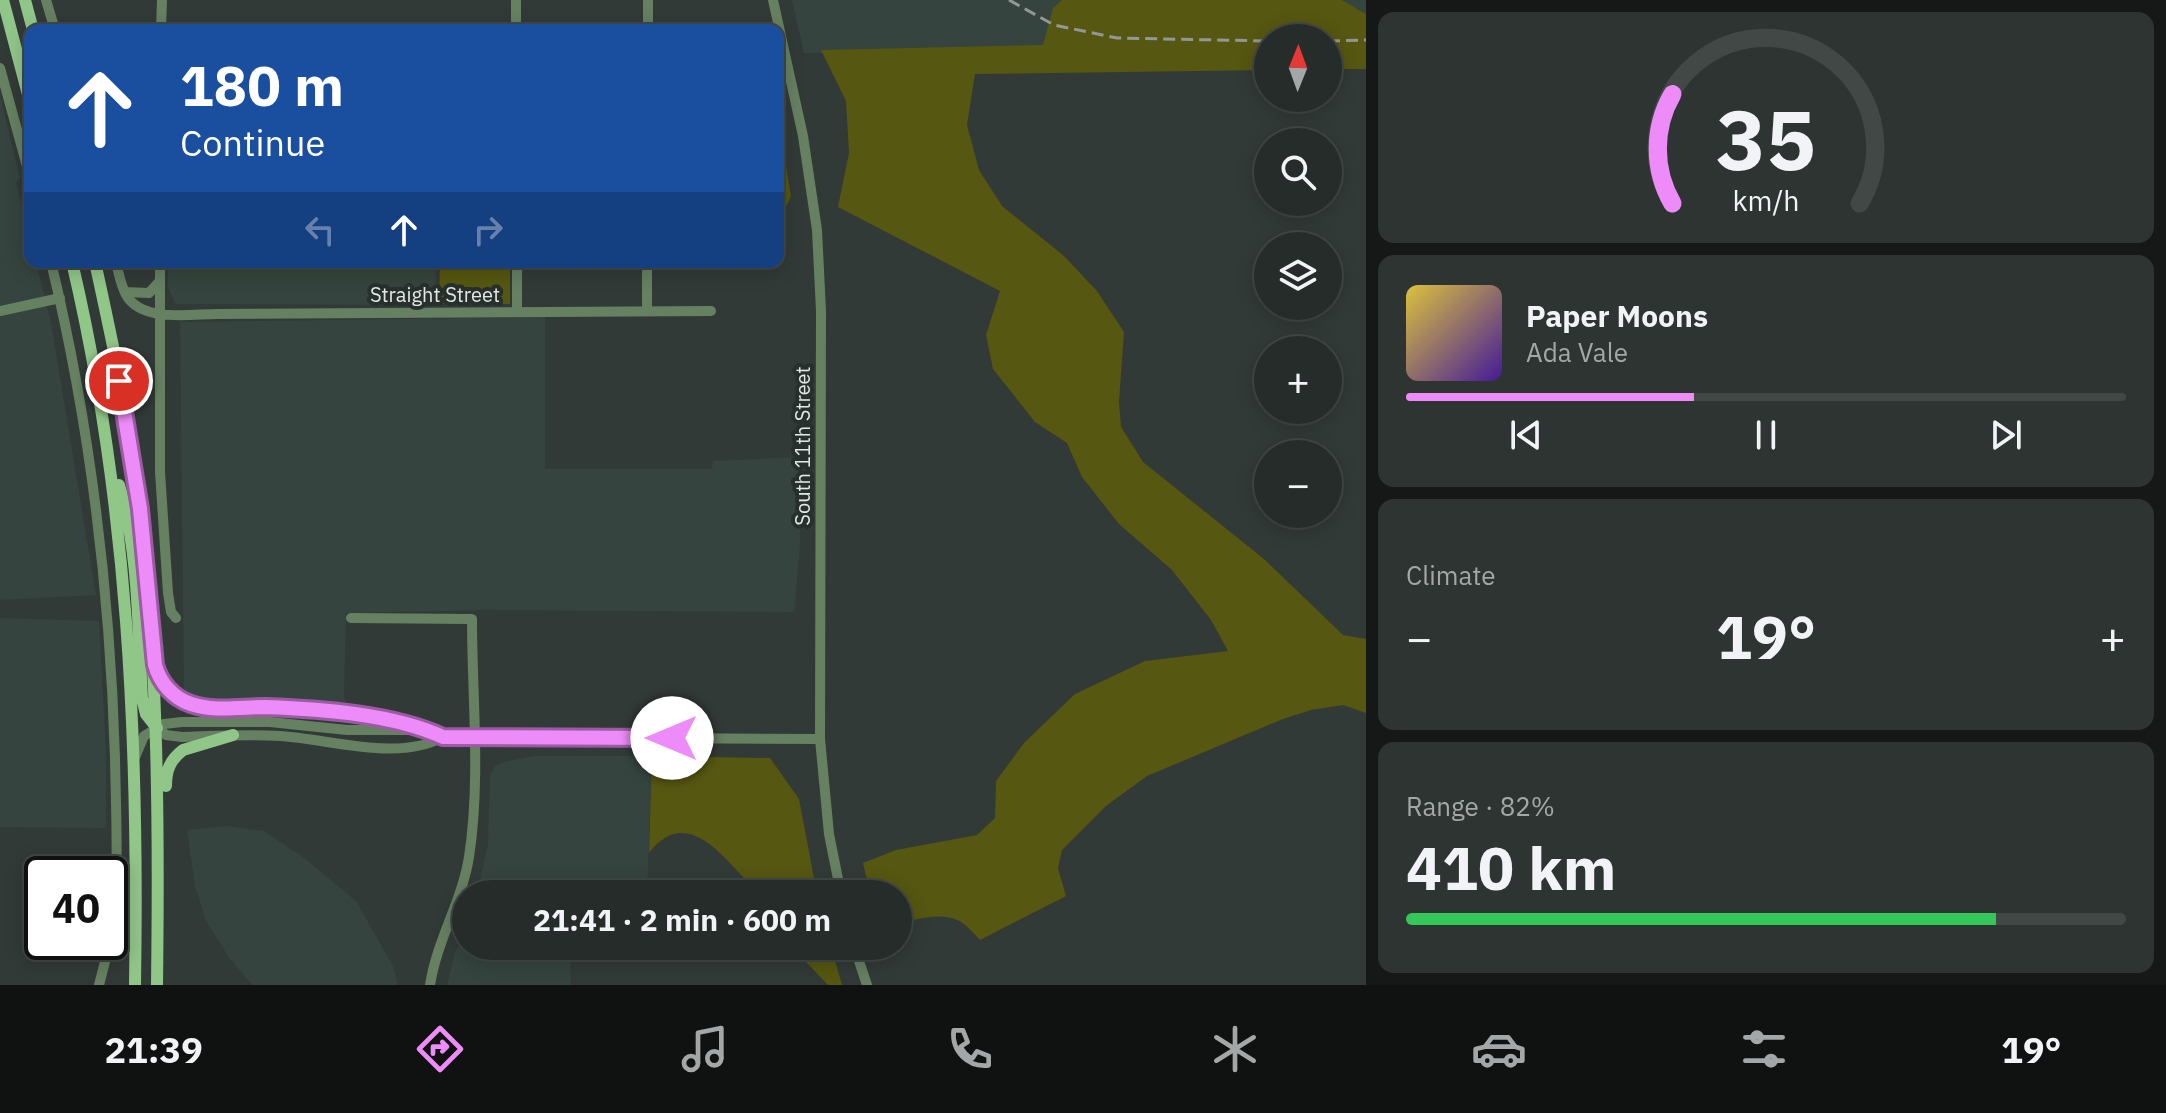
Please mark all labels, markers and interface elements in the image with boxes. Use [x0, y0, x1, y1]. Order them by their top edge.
north arrow [1254, 24, 1342, 112]
map controls [1254, 24, 1342, 528]
text: 180 m [180, 49, 344, 121]
icon: ahead [48, 56, 152, 160]
text: 35 [1716, 84, 1816, 192]
text: Continue [180, 119, 325, 166]
button: search [1254, 128, 1342, 216]
text: km/h [1732, 182, 1800, 219]
icon: left [298, 208, 342, 252]
icon: ahead [382, 208, 426, 252]
icon: right [466, 208, 510, 252]
button: layers [1254, 232, 1342, 320]
street label: Straight Street [370, 281, 500, 308]
text: Paper Moons [1526, 296, 1708, 335]
text: Ada Vale [1526, 335, 1628, 369]
button: + [1254, 336, 1342, 424]
pin [85, 347, 153, 415]
icon: arrive [97, 359, 141, 403]
street label: South 11th Street [789, 366, 816, 526]
icon: previous [1504, 413, 1548, 457]
icon: pause [1744, 413, 1788, 457]
icon: next [1984, 413, 2028, 457]
button: − [1254, 440, 1342, 528]
text: Climate [1406, 558, 1496, 592]
text: 19° [1716, 597, 1816, 676]
text: − [1406, 609, 1432, 666]
text: + [2100, 609, 2126, 666]
position arrow [630, 696, 714, 780]
text: Range · 82% [1406, 789, 1555, 823]
text: 410 km [1406, 828, 1616, 907]
speed limit sign: 40 [24, 856, 128, 960]
text: 21:41 · 2 min · 600 m [533, 900, 831, 939]
icon: directions [412, 1021, 468, 1077]
icon: music [677, 1021, 733, 1077]
icon: phone [942, 1021, 998, 1077]
icon: climate [1207, 1021, 1263, 1077]
icon: car [1471, 1021, 1527, 1077]
icon: filters [1736, 1021, 1792, 1077]
text: 21:39 [104, 1026, 203, 1073]
text: 19° [2001, 1026, 2061, 1073]

